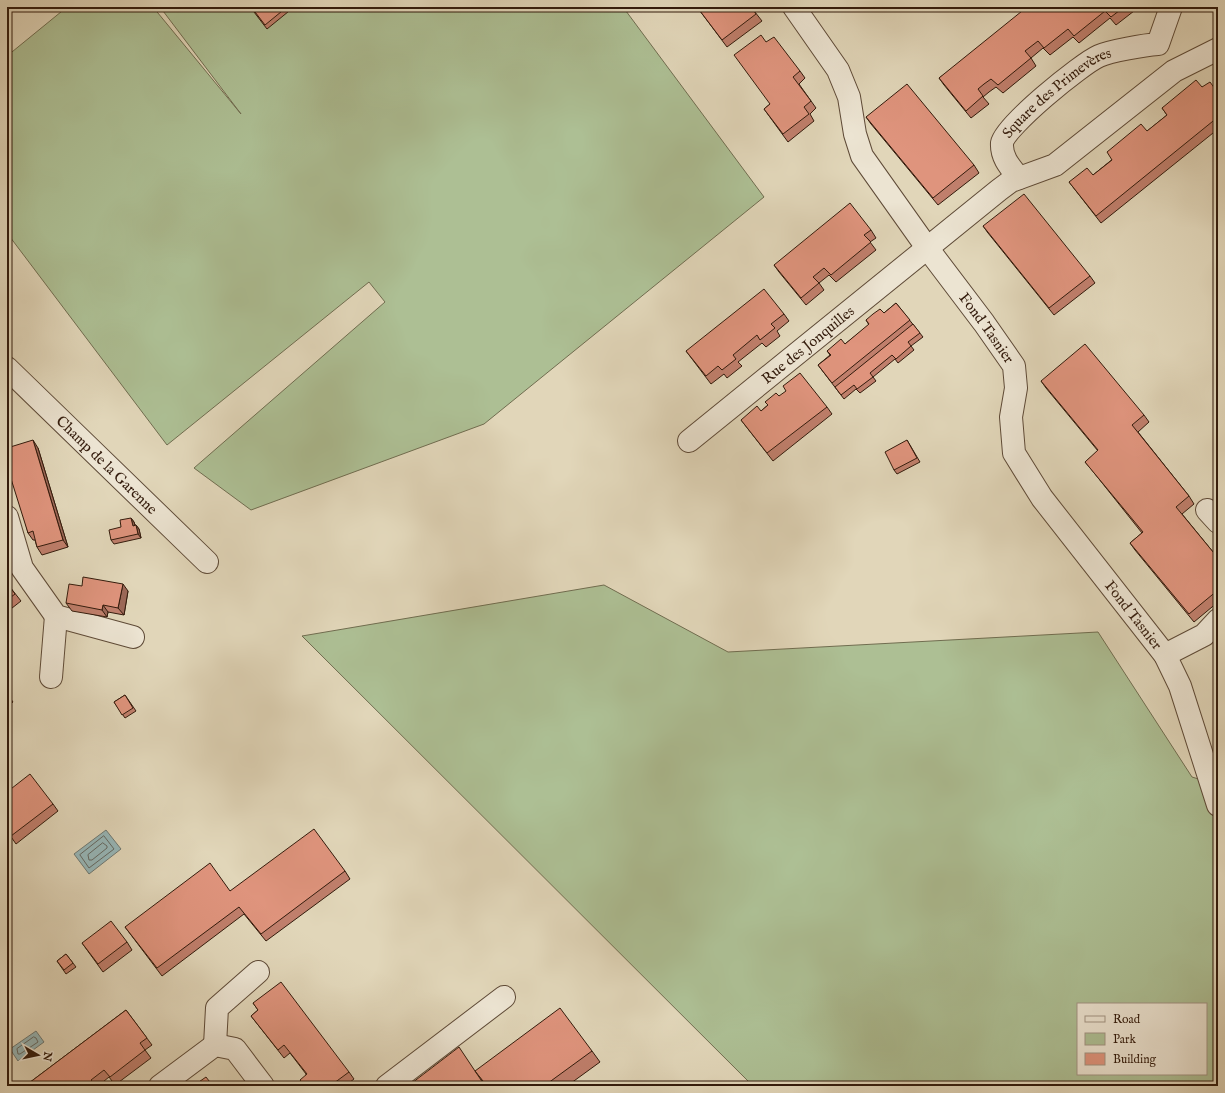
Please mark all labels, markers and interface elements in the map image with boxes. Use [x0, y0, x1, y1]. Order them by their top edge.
street label: Square des Primevères [998, 43, 1113, 142]
street label: Fond Tasnier [955, 289, 1019, 367]
street label: Rue des Jonquilles [758, 301, 858, 388]
street label: Champ de la Garenne [52, 411, 162, 518]
street label: Fond Tasnier [1101, 577, 1167, 654]
legend [1077, 1003, 1207, 1075]
text: Road [1113, 1012, 1141, 1027]
text: Park [1113, 1032, 1136, 1047]
north arrow [18, 1035, 58, 1075]
text: N [39, 1050, 55, 1063]
text: Building [1113, 1052, 1157, 1067]

